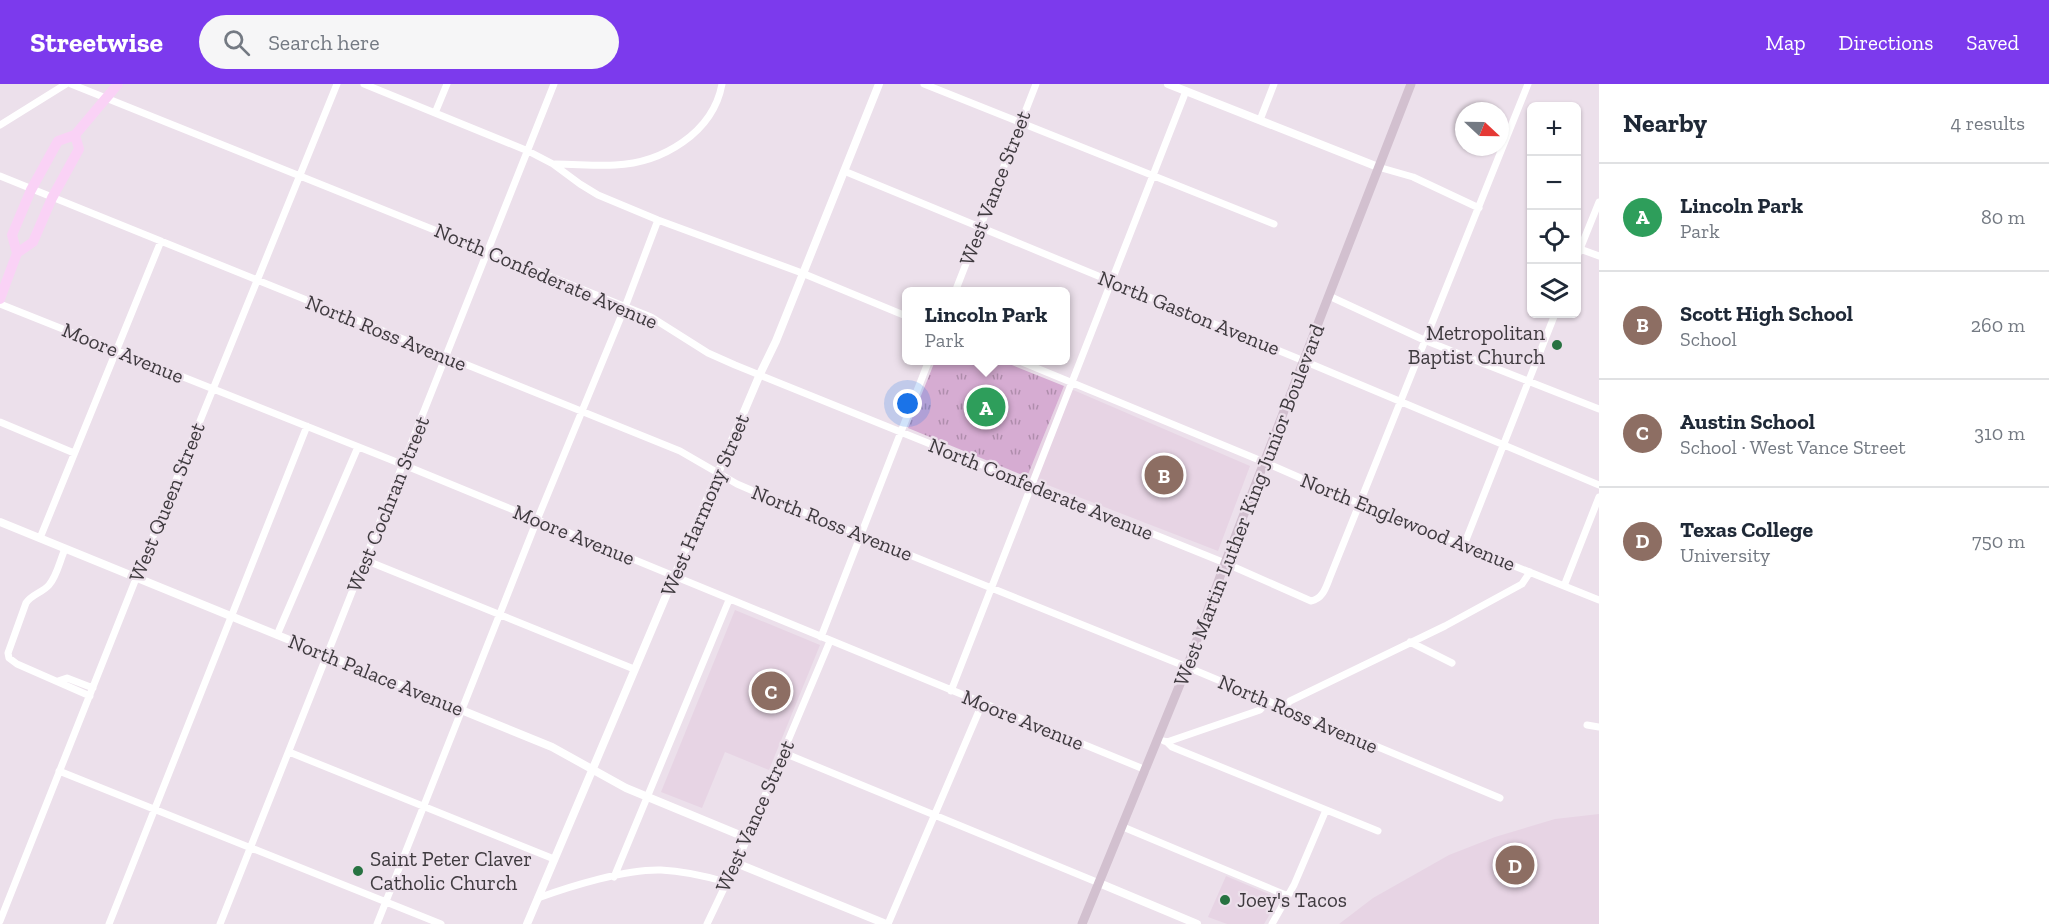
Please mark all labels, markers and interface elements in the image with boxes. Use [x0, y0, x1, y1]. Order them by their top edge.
search box [199, 15, 619, 69]
text: Streetwise [30, 26, 163, 59]
icon: search [220, 26, 253, 59]
text: Search here [268, 29, 380, 56]
text: Map [1766, 30, 1806, 55]
text: Directions [1839, 30, 1933, 55]
text: Saved [1966, 30, 2019, 55]
north arrow [1455, 102, 1509, 156]
map controls [1527, 102, 1581, 318]
button: + [1527, 102, 1581, 156]
street label: West Vance Street [954, 107, 1036, 269]
text: Nearby [1623, 107, 1707, 139]
text: 4 results [1950, 111, 2025, 135]
button: − [1527, 156, 1581, 210]
text: Lincoln Park [1680, 192, 1803, 219]
text: A [1636, 205, 1649, 229]
text: 80 m [1981, 205, 2025, 229]
button: locate [1527, 210, 1581, 264]
street label: North Confederate Avenue [431, 217, 662, 334]
text: Park [1680, 219, 1720, 243]
button: layers [1527, 264, 1581, 318]
street label: North Gaston Avenue [1095, 265, 1284, 360]
popup [902, 287, 1070, 365]
street label: North Ross Avenue [302, 289, 470, 376]
text: Scott High School [1680, 300, 1853, 327]
text: Lincoln Park [924, 301, 1048, 328]
text: B [1636, 313, 1649, 337]
text: 260 m [1971, 313, 2025, 337]
street label: Moore Avenue [59, 317, 188, 388]
street label: West Martin Luther King Junior Boulevard [1168, 320, 1329, 689]
place label: Metropolitan Baptist Church [1408, 320, 1545, 369]
text: School [1680, 327, 1737, 351]
text: Park [924, 328, 964, 352]
marker: Metropolitan Baptist Church [1550, 338, 1564, 352]
pin: A [966, 384, 1006, 430]
your location [893, 389, 922, 418]
text: Austin School [1680, 408, 1815, 435]
street label: West Harmony Street [655, 410, 754, 600]
street label: West Cochran Street [341, 412, 434, 595]
street label: West Queen Street [123, 418, 210, 585]
text: C [1636, 421, 1649, 445]
text: 310 m [1974, 421, 2025, 445]
street label: North Confederate Avenue [925, 432, 1157, 545]
text: School · West Vance Street [1680, 435, 1906, 459]
pin: B [1144, 452, 1184, 498]
street label: North Englewood Avenue [1297, 467, 1519, 576]
street label: North Ross Avenue [748, 479, 916, 566]
street label: Moore Avenue [510, 499, 639, 570]
text: Texas College [1680, 516, 1813, 543]
text: D [1636, 529, 1649, 553]
text: 750 m [1972, 529, 2025, 553]
text: University [1680, 543, 1770, 567]
street label: North Palace Avenue [285, 628, 468, 721]
pin: C [752, 668, 790, 714]
street label: North Ross Avenue [1214, 669, 1382, 759]
street label: Moore Avenue [959, 684, 1088, 755]
street label: West Vance Street [710, 736, 799, 896]
pin: D [1496, 842, 1534, 888]
place label: Saint Peter Claver Catholic Church [370, 846, 532, 895]
marker: Saint Peter Claver Catholic Church [351, 864, 365, 878]
place label: Joey's Tacos [1237, 887, 1347, 912]
marker: Joey's Tacos [1218, 893, 1232, 907]

